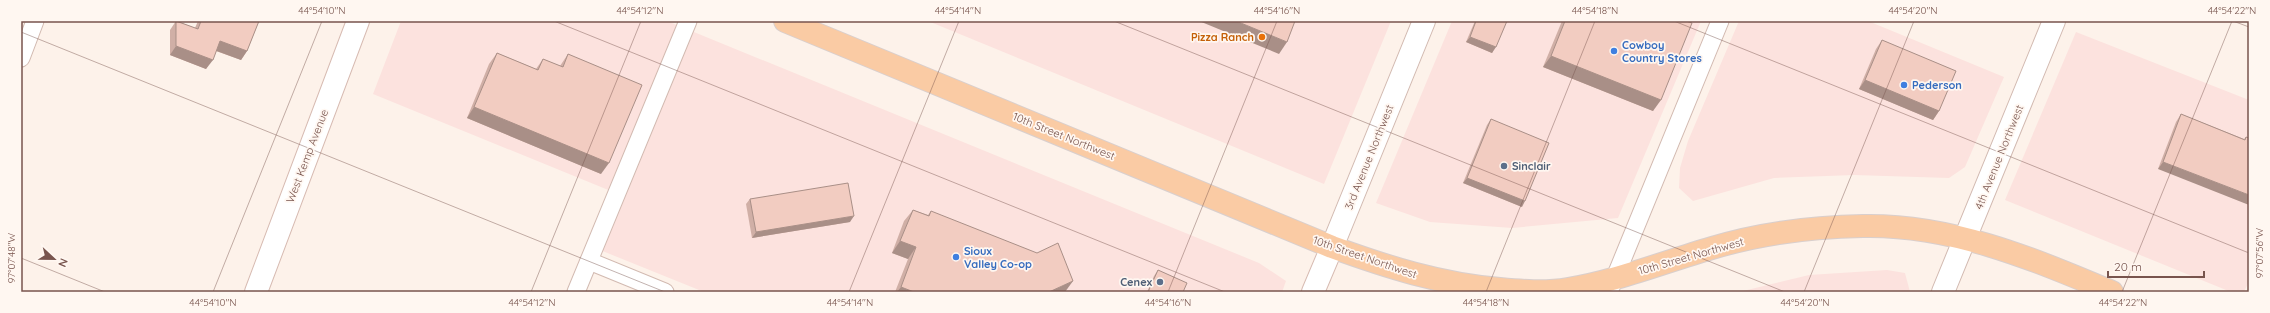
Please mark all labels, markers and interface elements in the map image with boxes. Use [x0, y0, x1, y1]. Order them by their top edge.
text: 44°54'10"N [298, 4, 346, 17]
text: 44°54'12"N [617, 4, 663, 17]
text: 44°54'14"N [935, 4, 981, 17]
text: 44°54'16"N [1254, 4, 1300, 17]
text: 44°54'18"N [1572, 4, 1618, 17]
text: 44°54'20"N [1888, 4, 1938, 17]
text: 44°54'22"N [2208, 4, 2256, 17]
place label: Pizza Ranch [1191, 30, 1254, 44]
marker: Pizza Ranch [1257, 32, 1267, 42]
place label: Cowboy Country Stores [1622, 38, 1702, 65]
marker: Cowboy Country Stores [1609, 46, 1619, 56]
place label: Pederson [1912, 78, 1962, 92]
marker: Pederson [1899, 80, 1909, 90]
street label: 3rd Avenue Northwest [1341, 102, 1397, 212]
street label: 4th Avenue Northwest [1972, 102, 2027, 211]
street label: West Kemp Avenue [283, 107, 331, 205]
street label: 10th Street Northwest [1011, 109, 1117, 163]
place label: Sinclair [1512, 159, 1551, 173]
marker: Sinclair [1499, 161, 1509, 171]
text: 97°07'56"W [2253, 227, 2266, 278]
text: 97°07'48"W [5, 232, 18, 283]
street label: 10th Street Northwest [1311, 233, 1419, 281]
street label: 10th Street Northwest [1637, 234, 1746, 278]
north arrow [34, 239, 74, 279]
place label: Sioux Valley Co-op [964, 244, 1032, 271]
marker: Sioux Valley Co-op [951, 252, 961, 262]
scale bar [2108, 253, 2204, 279]
text: N [55, 256, 71, 269]
text: 20 m [2114, 259, 2142, 274]
place label: Cenex [1120, 275, 1153, 289]
marker: Cenex [1155, 277, 1165, 287]
text: 44°54'10"N [189, 296, 237, 309]
text: 44°54'12"N [509, 296, 555, 309]
text: 44°54'14"N [827, 296, 873, 309]
text: 44°54'16"N [1145, 296, 1191, 309]
text: 44°54'18"N [1463, 296, 1509, 309]
text: 44°54'20"N [1780, 296, 1830, 309]
text: 44°54'22"N [2099, 296, 2147, 309]

